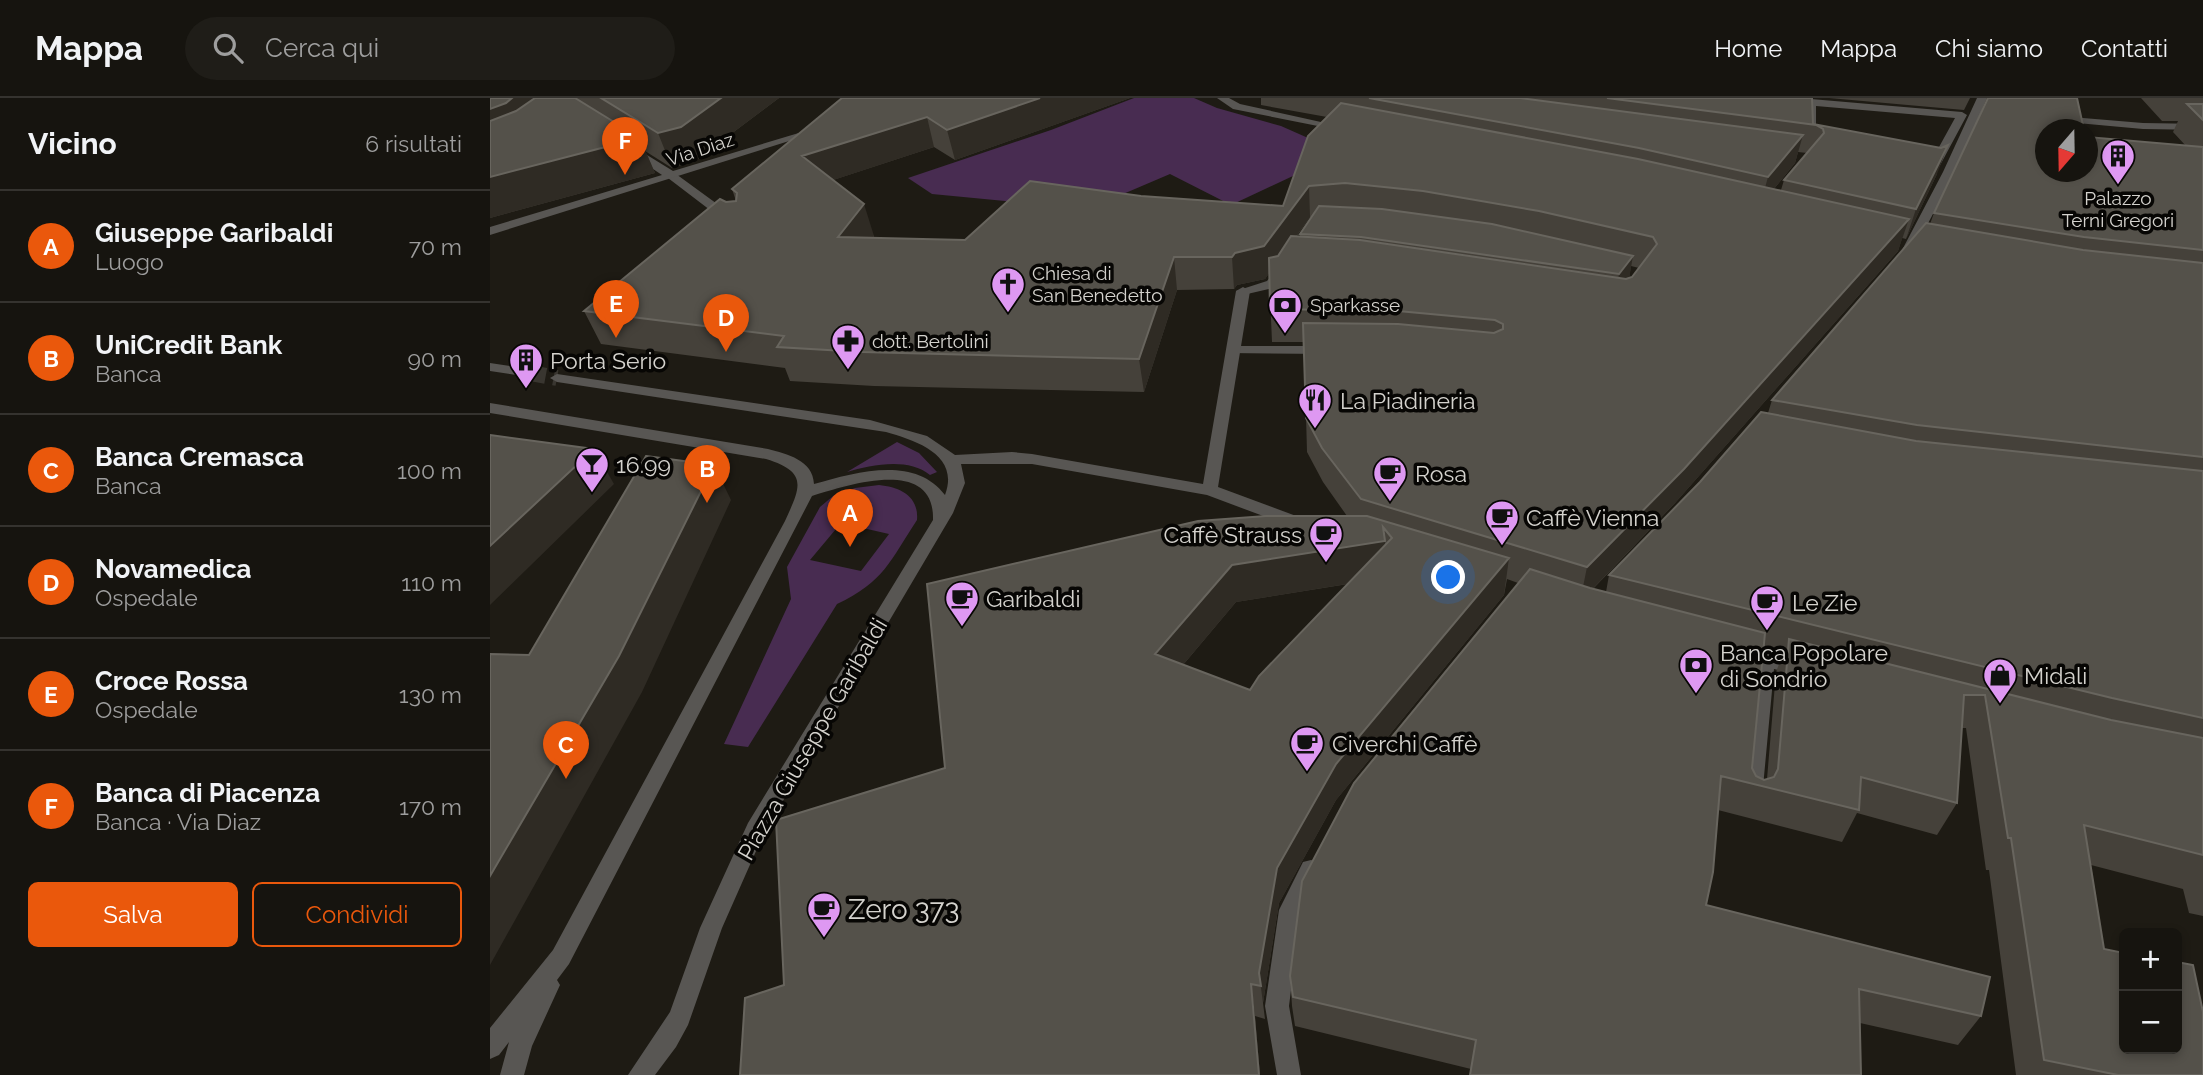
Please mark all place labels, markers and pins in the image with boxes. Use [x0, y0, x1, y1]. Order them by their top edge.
pin: F [602, 117, 648, 175]
building icon: Palazzo Terni Gregori [2099, 137, 2137, 186]
place label: Palazzo Terni Gregori [2062, 187, 2174, 231]
place label: Chiesa di San Benedetto [1032, 262, 1163, 306]
church icon: Chiesa di San Benedetto [989, 265, 1027, 314]
pin: E [593, 280, 639, 338]
bank icon: Sparkasse [1266, 286, 1304, 335]
pin: D [703, 294, 749, 352]
place label: Sparkasse [1310, 294, 1400, 316]
pharmacy icon: dott. Bertolini [829, 322, 867, 371]
place label: dott. Bertolini [872, 330, 989, 352]
building icon: Porta Serio [507, 341, 545, 390]
place label: Porta Serio [550, 347, 666, 374]
restaurant icon: La Piadineria [1296, 381, 1334, 430]
place label: La Piadineria [1340, 387, 1476, 414]
bar icon: 16.99 [573, 445, 611, 494]
pin: B [684, 445, 730, 503]
place label: 16.99 [616, 451, 671, 478]
cafe icon: Rosa [1371, 454, 1409, 503]
place label: Rosa [1415, 460, 1467, 487]
pin: A [827, 489, 873, 547]
cafe icon: Caffè Vienna [1483, 498, 1521, 547]
place label: Caffè Vienna [1526, 504, 1659, 531]
cafe icon: Caffè Strauss [1307, 515, 1345, 564]
place label: Caffè Strauss [1163, 521, 1302, 548]
cafe icon: Garibaldi [943, 579, 981, 628]
cafe icon: Le Zie [1748, 583, 1786, 632]
place label: Garibaldi [986, 585, 1080, 612]
place label: Le Zie [1792, 589, 1858, 616]
place label: Banca Popolare di Sondrio [1720, 639, 1888, 692]
bank icon: Banca Popolare di Sondrio [1677, 646, 1715, 695]
shop icon: Midali [1981, 656, 2019, 705]
place label: Midali [2024, 662, 2087, 689]
pin: C [543, 721, 589, 779]
cafe icon: Civerchi Caffè [1288, 724, 1326, 773]
place label: Civerchi Caffè [1332, 730, 1478, 757]
cafe icon: Zero 373 [805, 890, 843, 939]
place label: Zero 373 [848, 893, 960, 926]

